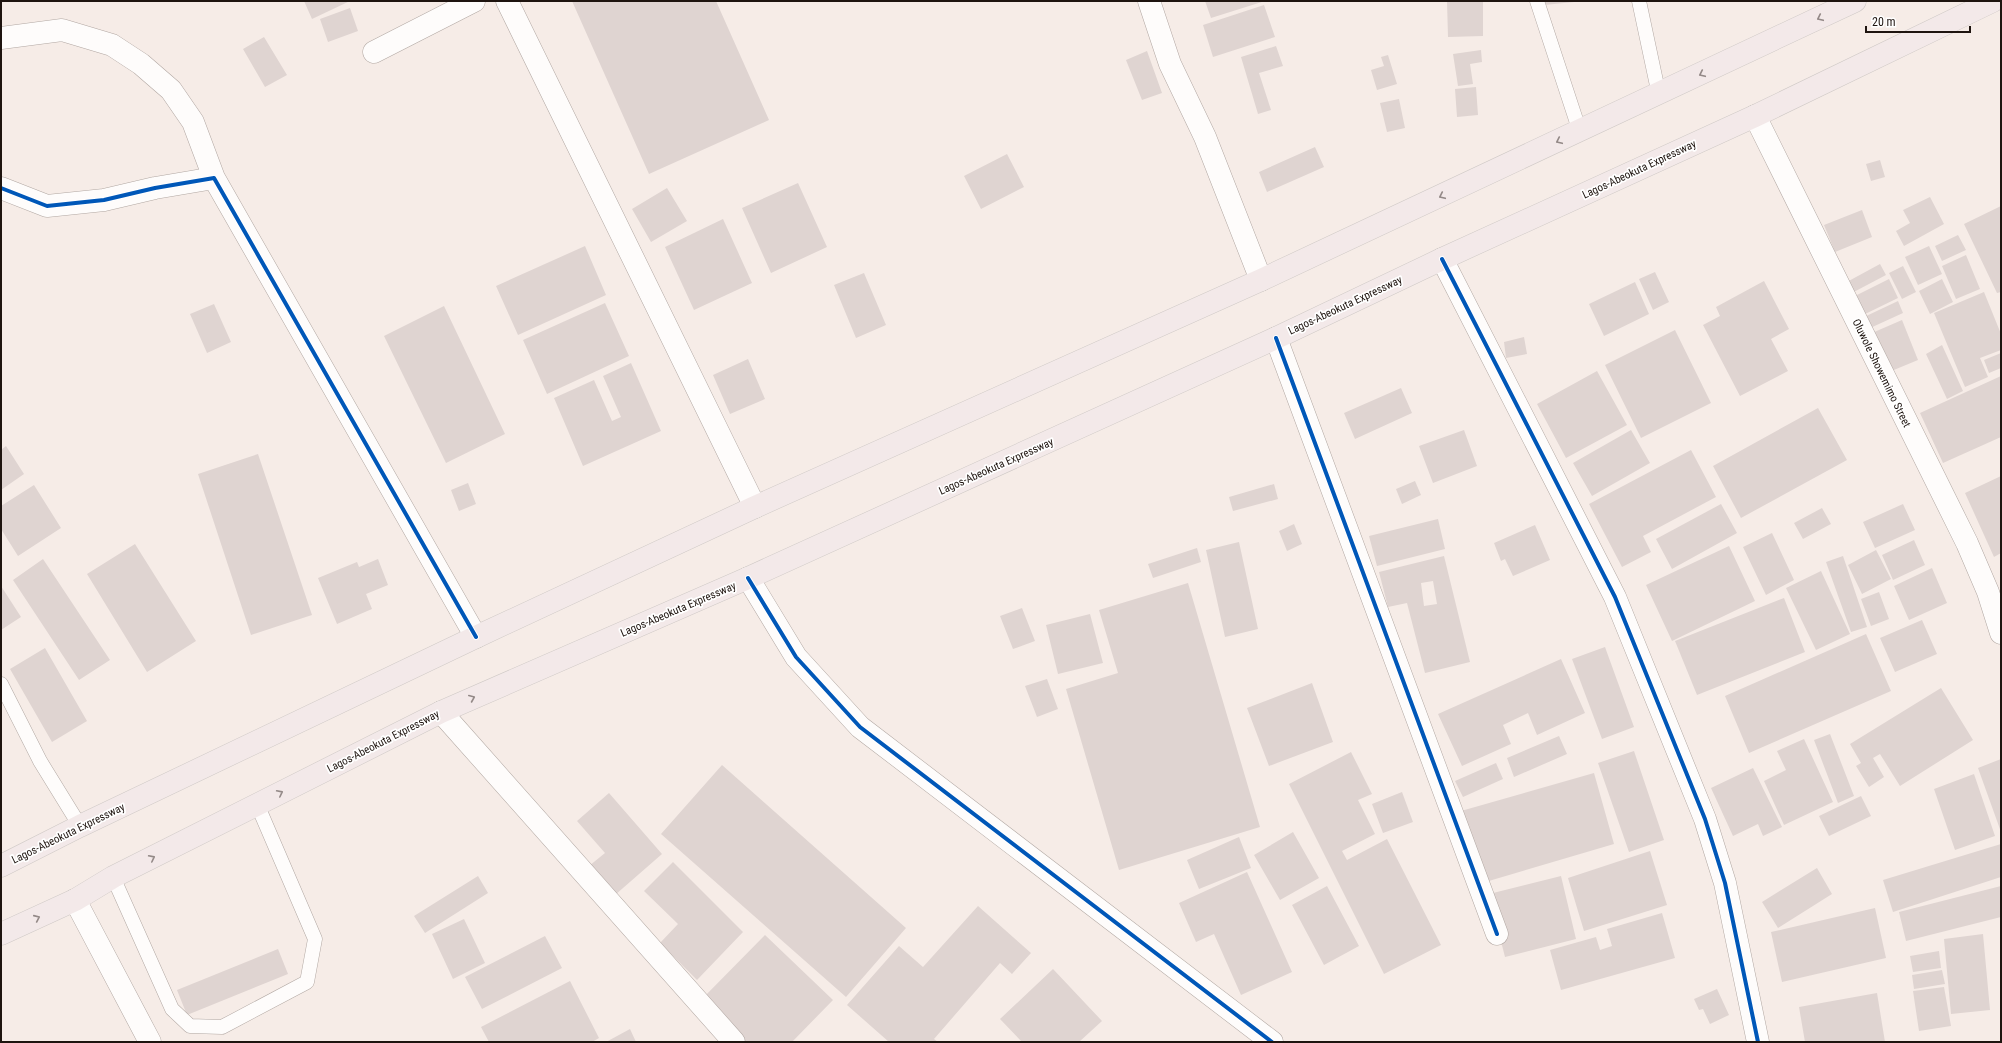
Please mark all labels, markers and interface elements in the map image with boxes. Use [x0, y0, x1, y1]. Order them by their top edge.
scale bar [1866, 8, 1970, 34]
one-way arrow [1816, 13, 1824, 21]
text: 20 m [1872, 15, 1896, 29]
one-way arrow [1699, 69, 1707, 77]
one-way arrow [1556, 136, 1564, 144]
street label: Lagos-Abeokuta Expressway [1580, 137, 1699, 202]
one-way arrow [1438, 191, 1446, 199]
street label: Lagos-Abeokuta Expressway [1286, 273, 1405, 338]
street label: Oluwole Showemimo Street [1850, 317, 1913, 430]
street label: Lagos-Abeokuta Expressway [937, 435, 1056, 498]
street label: Lagos-Abeokuta Expressway [619, 579, 738, 640]
one-way arrow [468, 695, 475, 703]
street label: Lagos-Abeokuta Expressway [325, 707, 442, 775]
one-way arrow [276, 790, 283, 798]
street label: Lagos-Abeokuta Expressway [10, 800, 127, 866]
one-way arrow [147, 855, 155, 863]
one-way arrow [32, 915, 40, 923]

